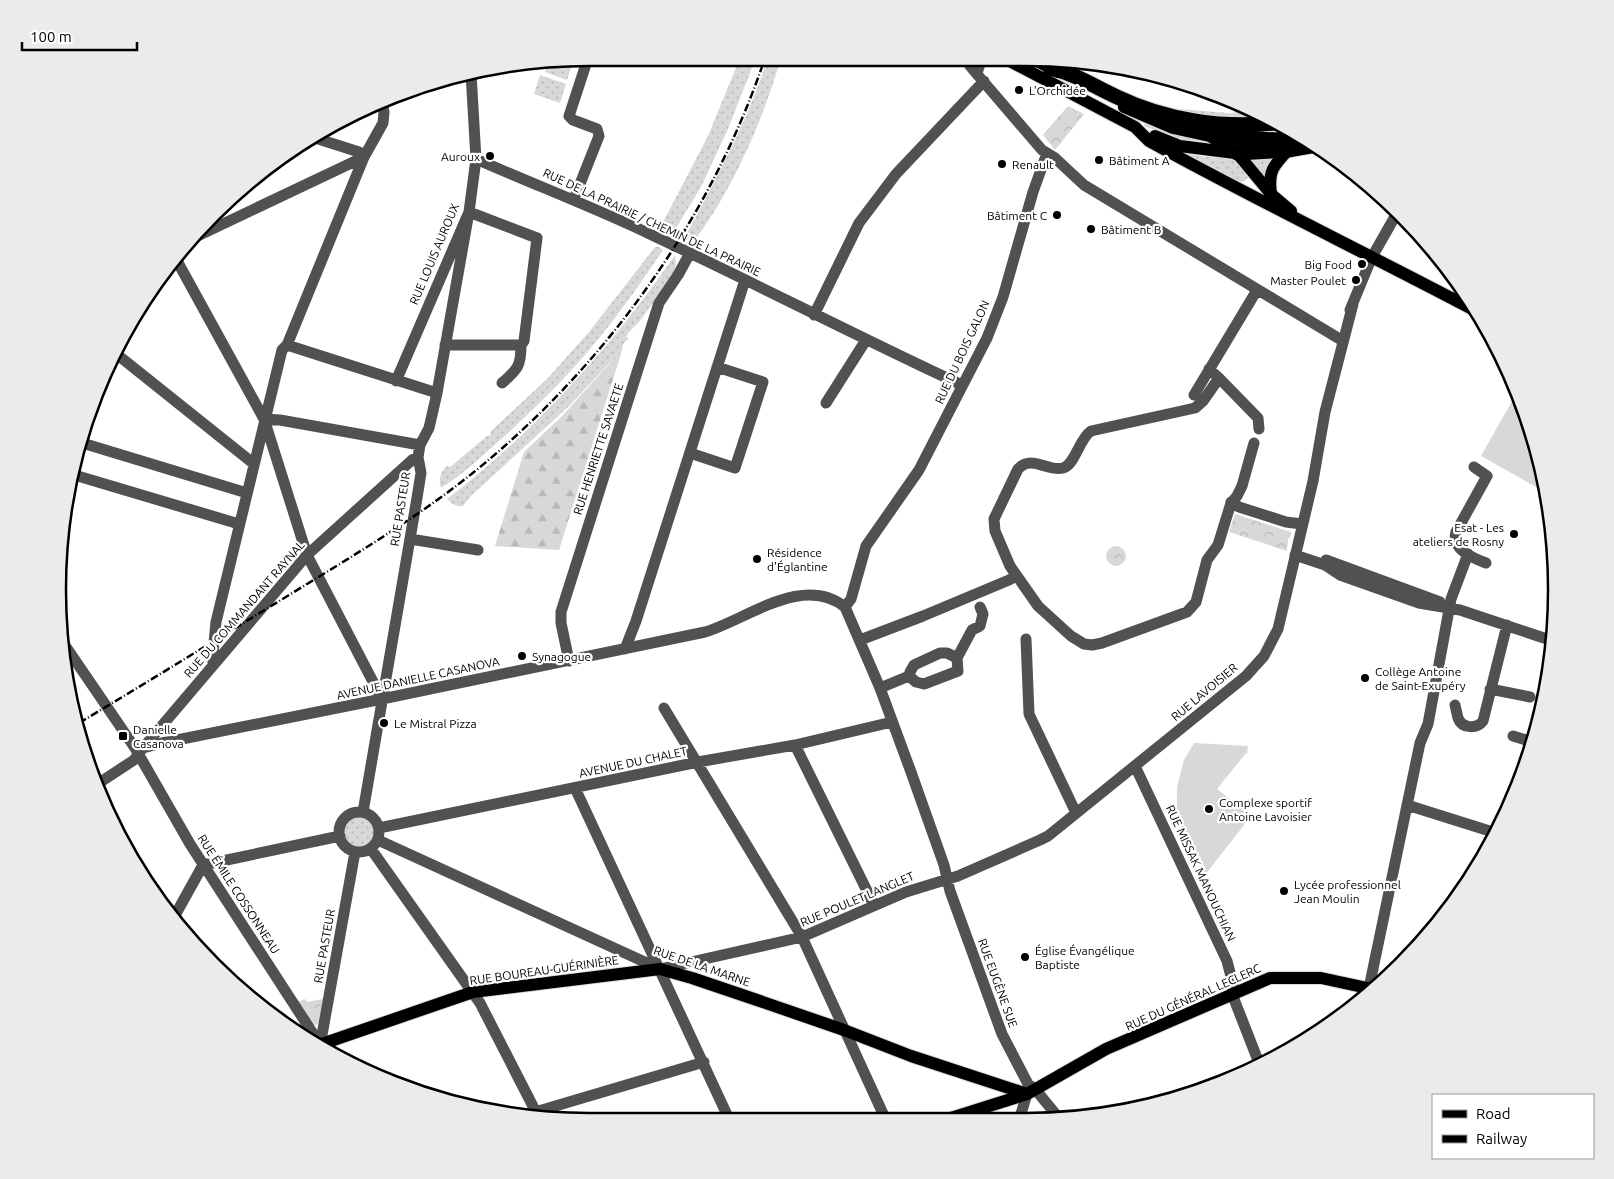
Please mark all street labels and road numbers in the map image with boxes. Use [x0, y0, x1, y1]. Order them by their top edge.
street label: RUE DE LA PRAIRIE / CHEMIN DE LA PRAIRIE [541, 166, 763, 278]
street label: RUE LOUIS AUROUX [407, 201, 461, 307]
street label: RUE DU BOIS GALON [932, 298, 992, 406]
street label: RUE HENRIETTE SAVAETE [571, 381, 626, 516]
street label: RUE PASTEUR [388, 470, 412, 547]
street label: RUE DU COMMANDANT RAYNAL [181, 538, 307, 680]
street label: AVENUE DANIELLE CASANOVA [335, 654, 501, 702]
street label: RUE LAVOISIER [1168, 660, 1240, 723]
street label: AVENUE DU CHALET [578, 744, 689, 780]
street label: RUE MISSAK MANOUCHIAN [1164, 803, 1238, 943]
street label: RUE ÉMILE COSSONNEAU [196, 832, 282, 956]
street label: RUE POULET LANGLET [798, 869, 916, 929]
street label: RUE PASTEUR [311, 907, 337, 984]
street label: RUE EUGÈNE SUE [976, 937, 1020, 1030]
street label: RUE DE LA MARNE [652, 943, 752, 989]
street label: RUE BOUREAU-GUÉRINIÈRE [469, 953, 620, 987]
street label: RUE DU GÉNÉRAL LECLERC [1123, 961, 1263, 1033]

